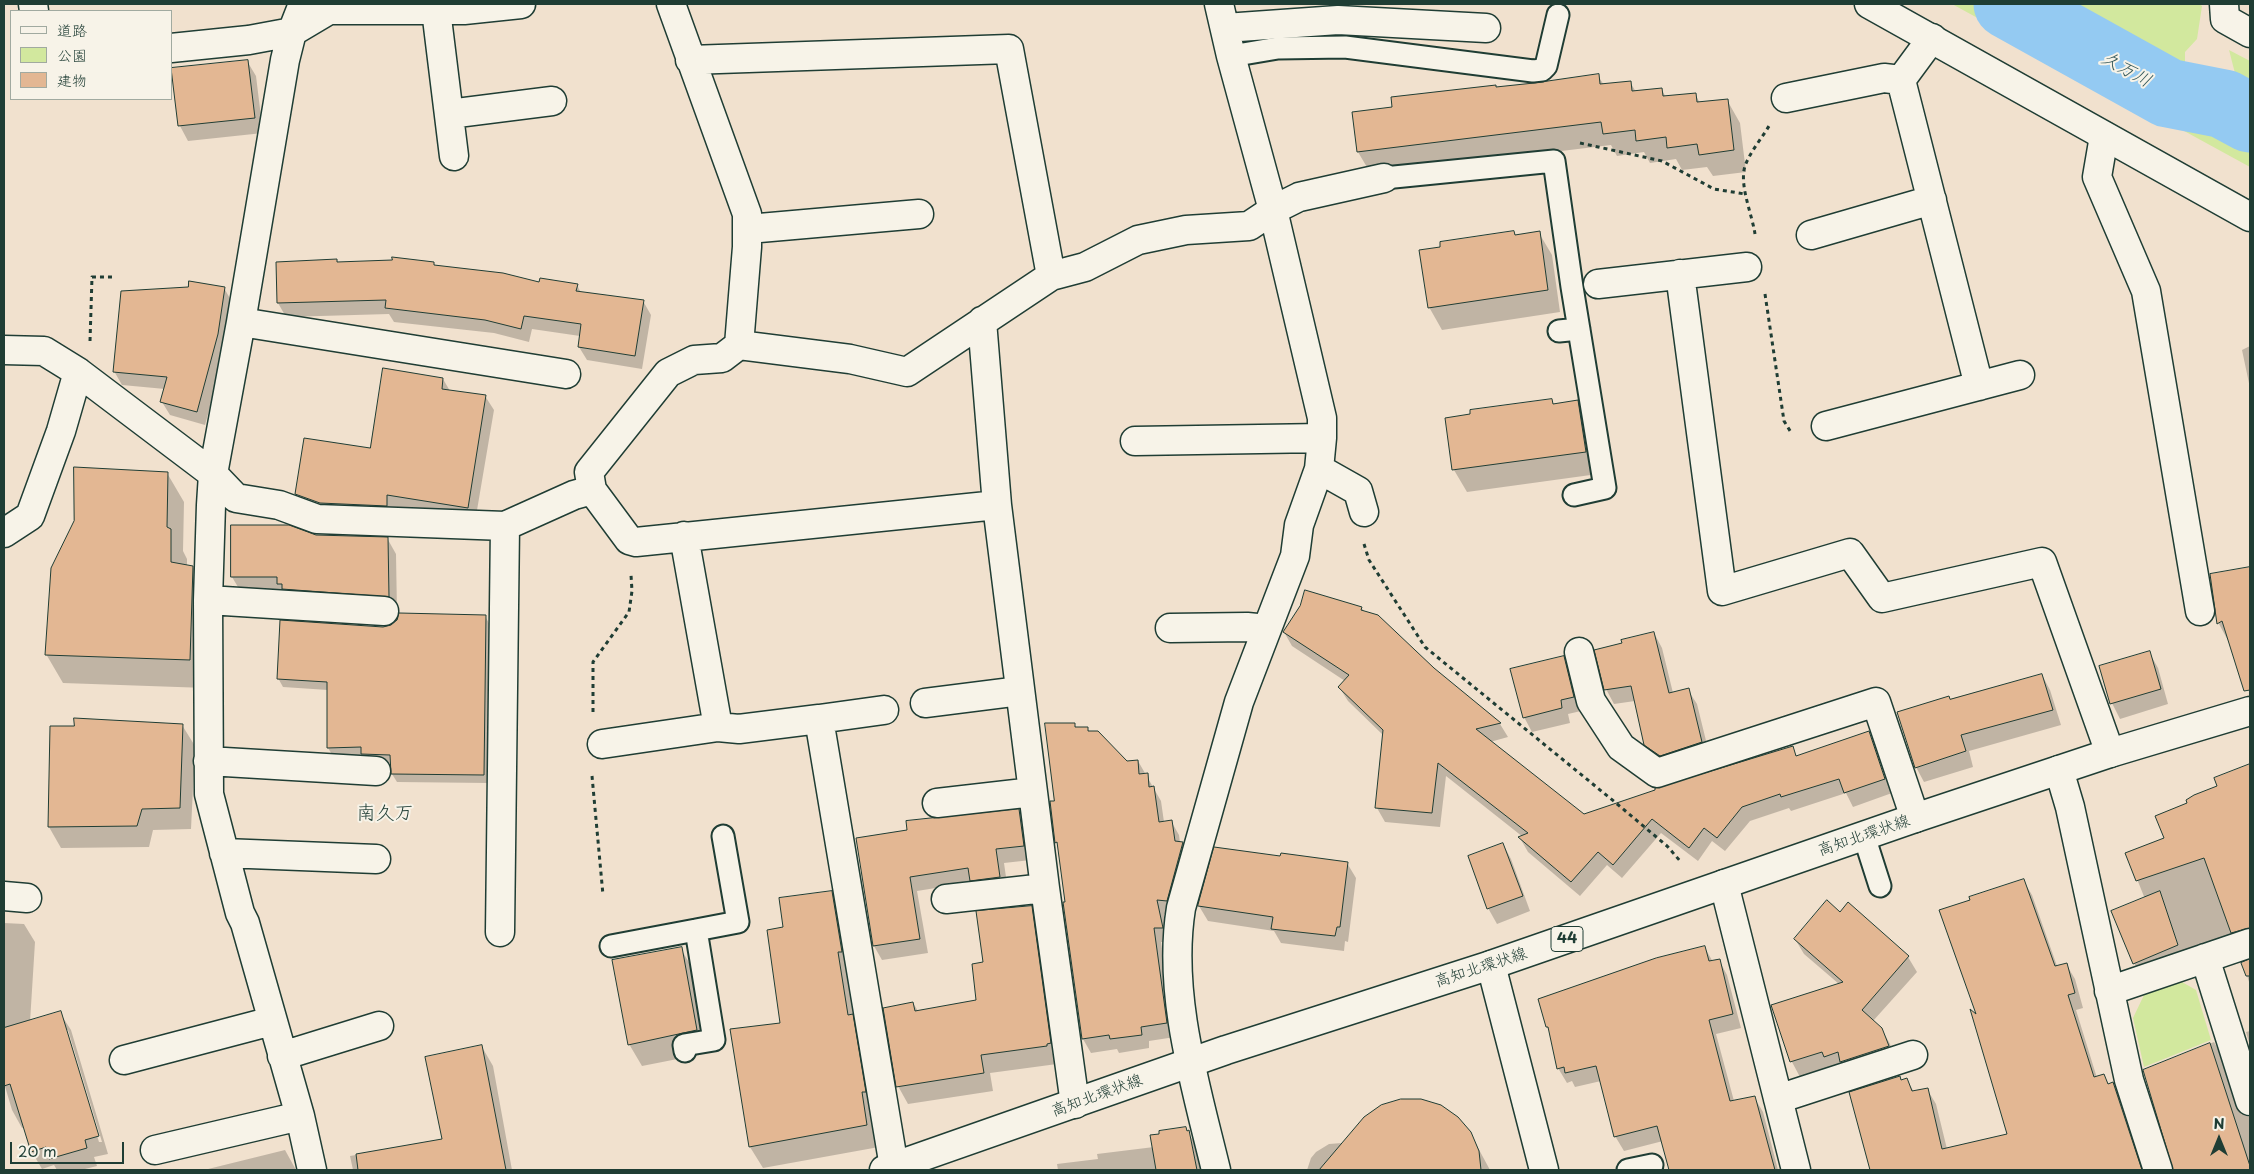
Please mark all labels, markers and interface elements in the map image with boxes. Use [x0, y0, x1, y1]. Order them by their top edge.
legend [10, 10, 172, 100]
text: 道路 [57, 18, 87, 41]
text: 公園 [57, 43, 87, 66]
water label: 久万川 [2097, 47, 2155, 93]
text: 建物 [57, 68, 87, 91]
district label: 南久万 [357, 803, 413, 825]
street label: 高知北環状線 [1815, 811, 1913, 861]
road number: 44 [1551, 926, 1583, 952]
street label: 高知北環状線 [1432, 944, 1530, 992]
street label: 高知北環状線 [1049, 1071, 1145, 1121]
text: N [2213, 1113, 2225, 1134]
north arrow [2194, 1114, 2244, 1164]
scale bar [12, 1132, 126, 1164]
text: 20 m [18, 1139, 57, 1162]

